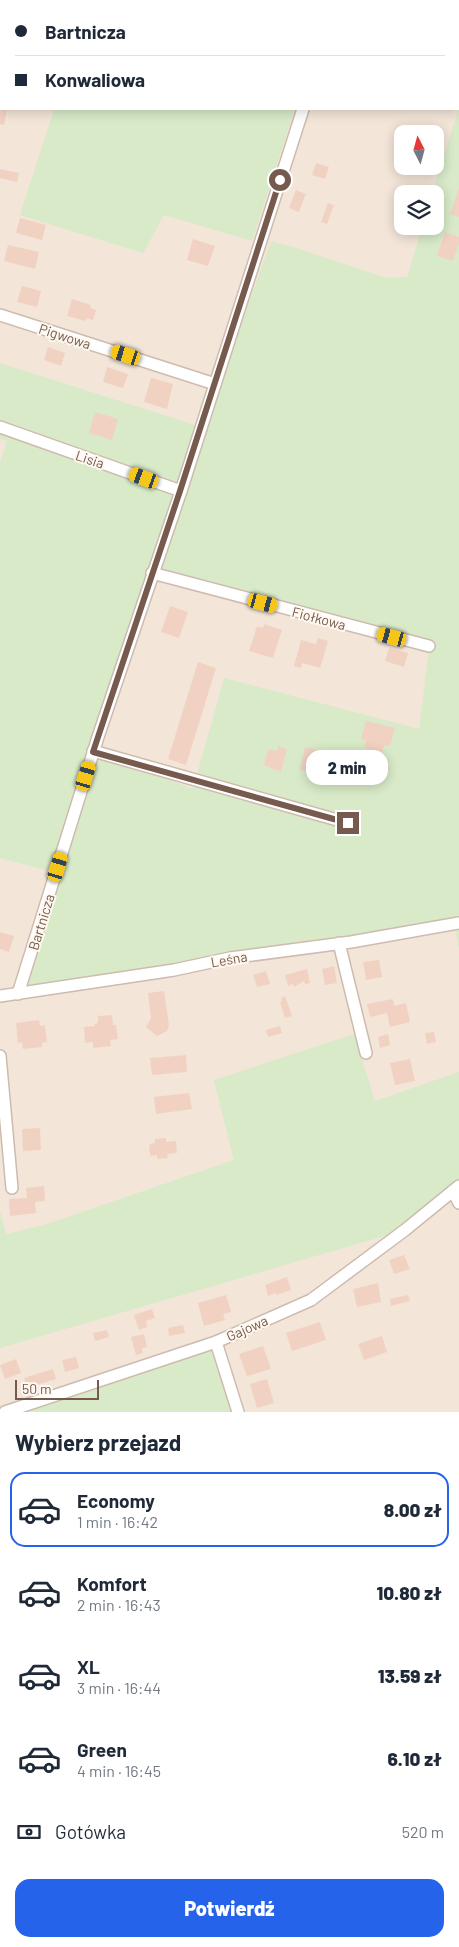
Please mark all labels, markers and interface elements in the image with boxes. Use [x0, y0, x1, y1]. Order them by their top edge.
text: Bartnicza [45, 20, 126, 43]
text: Konwaliowa [45, 68, 145, 91]
north arrow [394, 125, 444, 175]
map controls [394, 125, 444, 235]
route start [269, 169, 291, 191]
button: layers [394, 185, 444, 235]
street label: Pigwowa [37, 320, 93, 352]
car [109, 343, 142, 367]
street label: Lisia [74, 446, 106, 472]
car [127, 466, 160, 490]
car [246, 592, 279, 614]
street label: Fiołkowa [290, 603, 348, 633]
car [375, 626, 408, 648]
callout: 2 min [307, 750, 389, 786]
text: 2 min [328, 758, 366, 777]
car [74, 759, 97, 793]
route end [337, 812, 359, 834]
car [46, 850, 69, 884]
street label: Bartnicza [24, 892, 58, 952]
street label: Leśna [209, 947, 249, 971]
street label: Gajowa [224, 1311, 270, 1345]
scale bar [15, 1377, 99, 1400]
text: 50 m [22, 1380, 51, 1397]
text: Wybierz przejazd [15, 1429, 181, 1455]
icon: car [17, 1487, 62, 1532]
text: Economy [77, 1489, 155, 1512]
text: 8.00 zł [384, 1498, 442, 1521]
text: 1 min · 16:42 [77, 1512, 158, 1531]
icon: car [17, 1570, 62, 1615]
text: Komfort [77, 1572, 147, 1595]
text: 10.80 zł [377, 1581, 442, 1604]
text: 2 min · 16:43 [77, 1595, 161, 1614]
icon: car [17, 1653, 62, 1698]
text: XL [77, 1655, 100, 1678]
text: 13.59 zł [378, 1664, 442, 1687]
text: 3 min · 16:44 [77, 1678, 161, 1697]
icon: car [17, 1736, 62, 1781]
text: Green [77, 1738, 127, 1761]
text: 6.10 zł [387, 1747, 442, 1770]
text: 4 min · 16:45 [77, 1761, 161, 1780]
icon: cash [15, 1818, 43, 1846]
text: Gotówka [55, 1820, 126, 1843]
text: 520 m [402, 1822, 444, 1841]
button: Potwierdź [15, 1879, 444, 1937]

